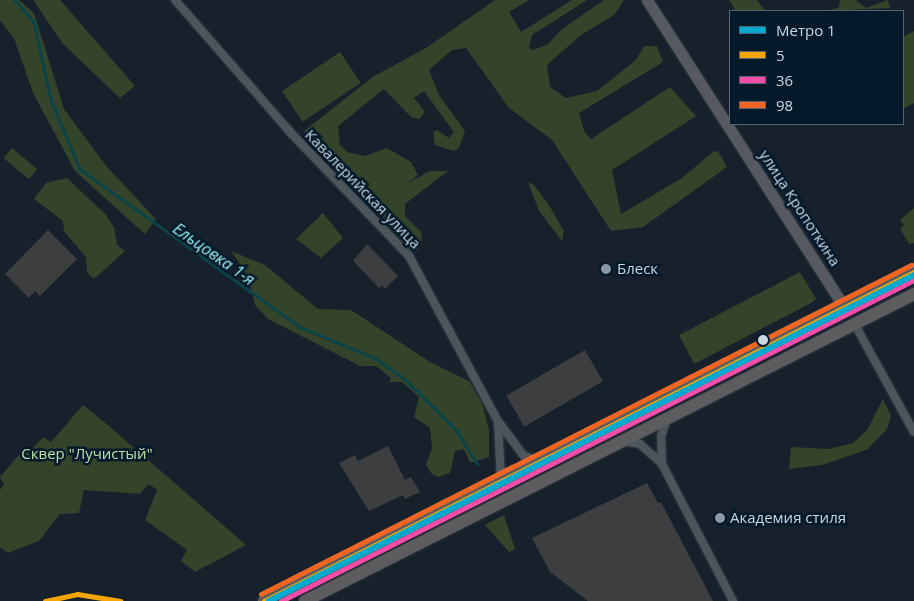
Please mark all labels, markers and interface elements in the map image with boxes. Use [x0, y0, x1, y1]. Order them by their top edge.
legend [729, 10, 904, 125]
text: Метро 1 [776, 20, 836, 40]
text: 5 [776, 45, 785, 65]
text: 36 [776, 70, 793, 90]
text: 98 [776, 95, 793, 115]
street label: Кавалерийская улица [301, 126, 425, 252]
street label: улица Кропоткина [756, 146, 844, 270]
water label: Ельцовка 1-я [169, 219, 259, 289]
place label: Блеск [617, 260, 658, 278]
marker: Блеск [599, 262, 613, 276]
unlabelled marker [758, 335, 768, 345]
park label: Сквер "Лучистый" [21, 445, 153, 463]
place label: Академия стиля [730, 509, 846, 527]
marker: Академия стиля [714, 512, 726, 524]

